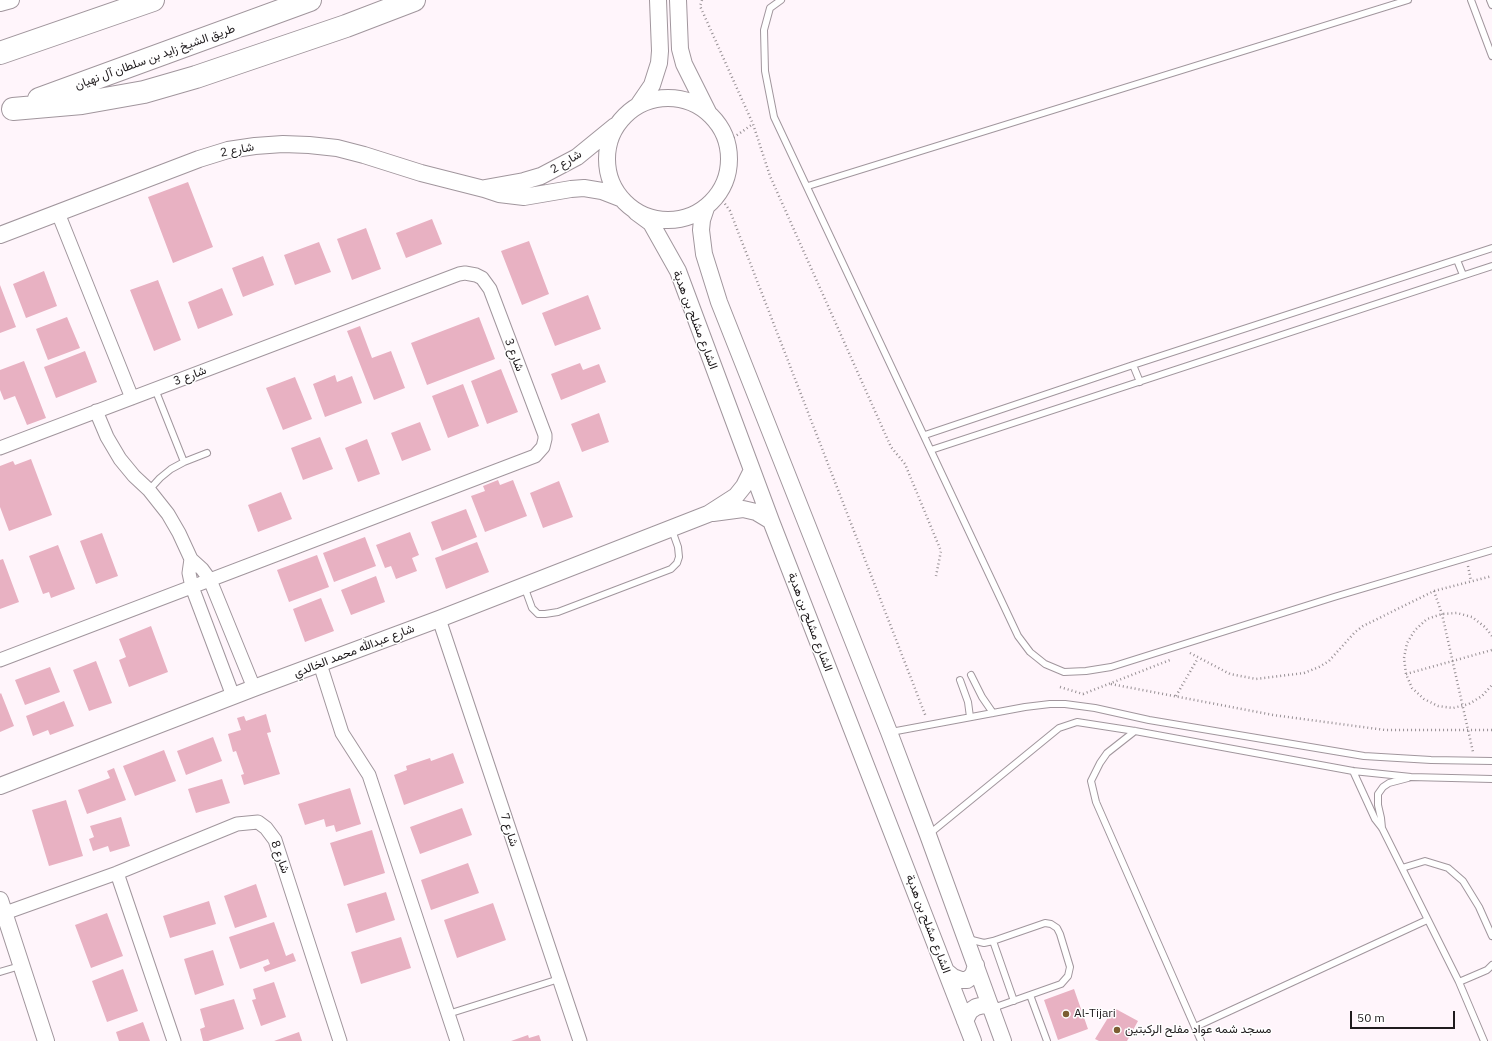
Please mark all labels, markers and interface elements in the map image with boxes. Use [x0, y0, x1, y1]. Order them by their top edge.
street label: طريق الشيخ زايد بن سلطان آل نهيان [73, 21, 237, 93]
street label: شارع 2 [219, 140, 255, 160]
street label: شارع 2 [548, 147, 584, 177]
street label: الشارع مشلح بن هدبة [669, 268, 721, 372]
street label: شارع 3 [501, 336, 527, 374]
street label: شارع 3 [171, 363, 209, 389]
street label: الشارع مشلح بن هدبة [784, 570, 836, 674]
street label: شارع عبدالله محمد الخالدي [292, 621, 416, 681]
street label: شارع 7 [497, 812, 521, 848]
street label: شارع 8 [267, 838, 293, 876]
street label: الشارع مشلح بن هدبة [902, 872, 954, 976]
scale bar [1352, 1003, 1457, 1029]
place label: Al-Tijari [1074, 1007, 1116, 1021]
marker: Al-Tijari [1061, 1009, 1071, 1019]
text: 50 m [1357, 1010, 1385, 1025]
place label: مسجد شمه عواد مفلح الركبتين [1125, 1023, 1272, 1037]
marker: مسجد شمه عواد مفلح الركبتين [1112, 1025, 1122, 1035]

